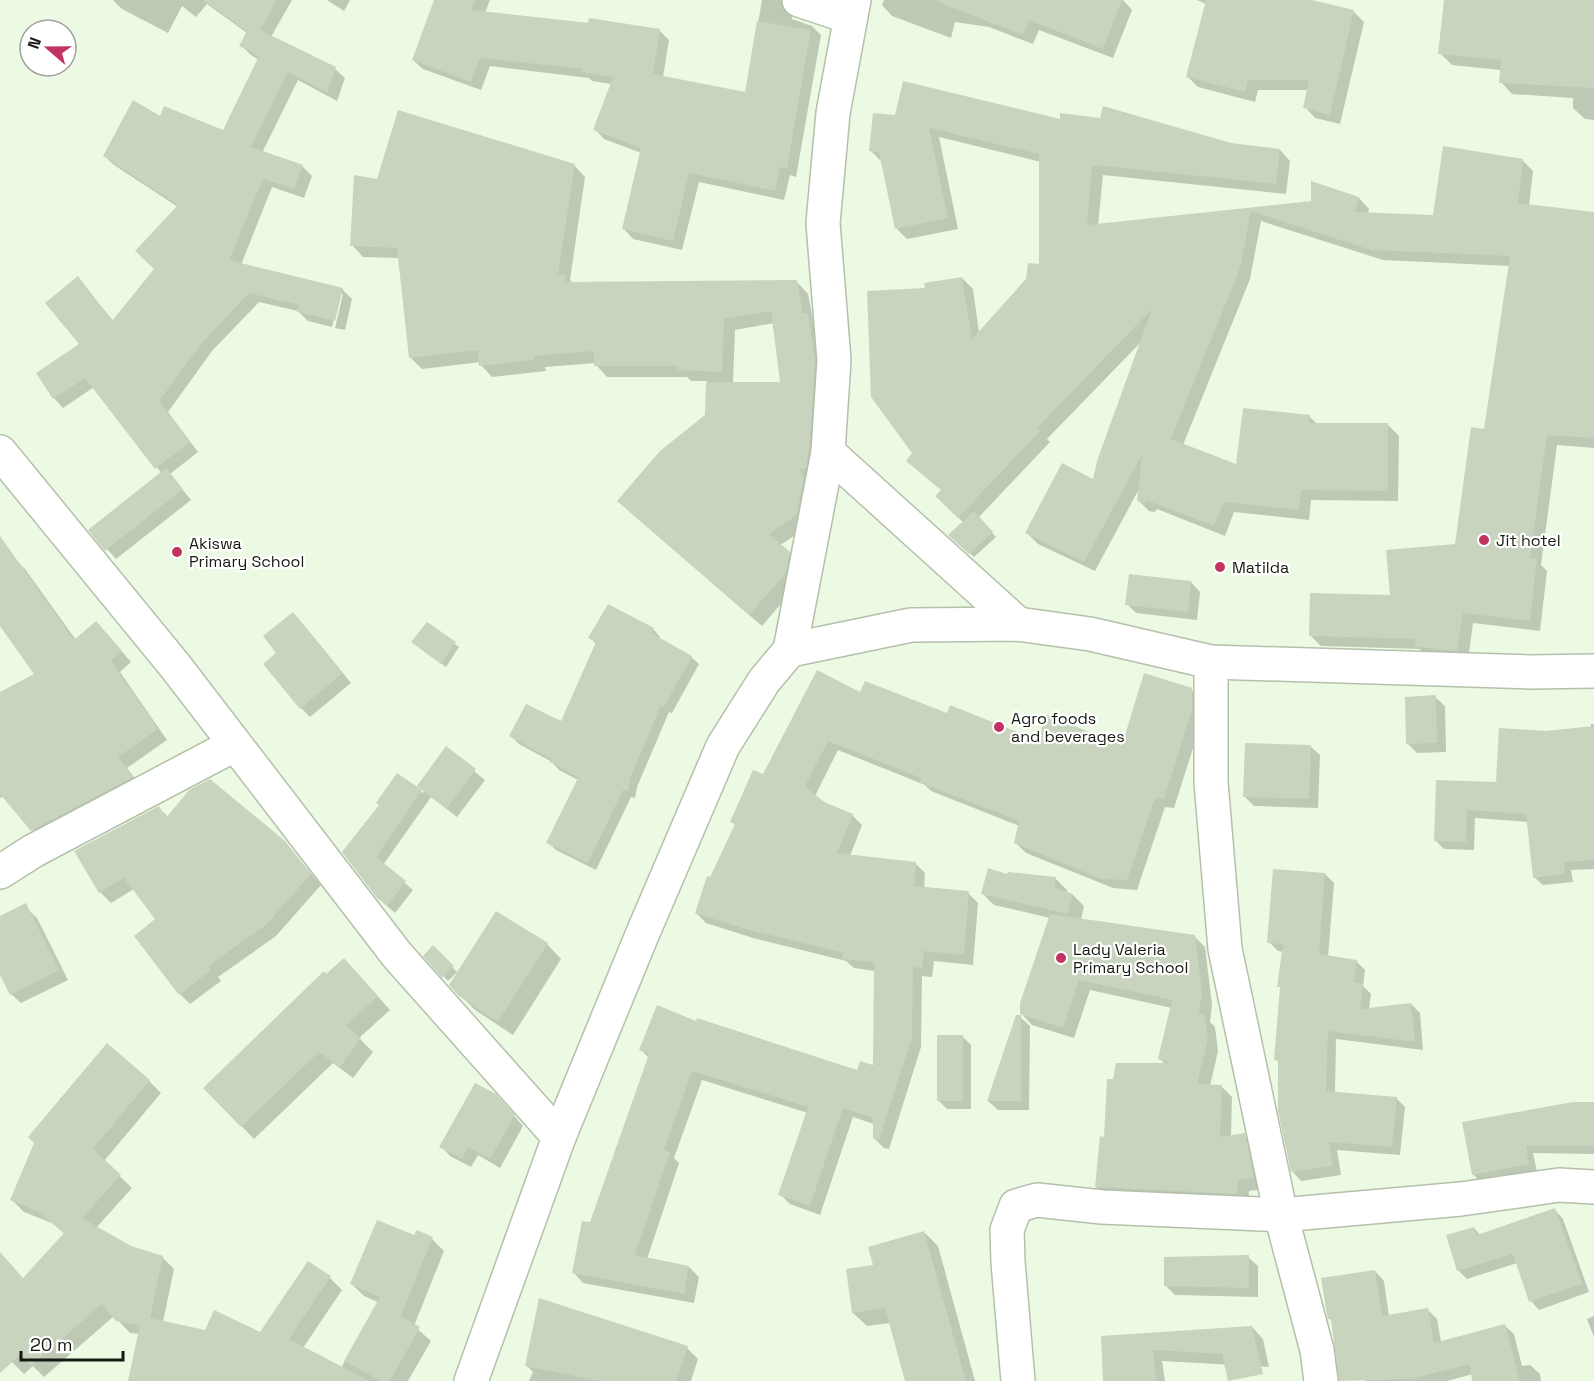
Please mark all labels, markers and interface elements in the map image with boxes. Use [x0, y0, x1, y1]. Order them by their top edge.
north arrow [18, 18, 78, 78]
text: N [23, 34, 46, 52]
place label: Jit hotel [1496, 530, 1561, 551]
place label: Akiswa Primary School [189, 533, 304, 572]
marker: Jit hotel [1477, 533, 1491, 547]
marker: Akiswa Primary School [170, 545, 184, 559]
place label: Matilda [1232, 557, 1289, 578]
marker: Matilda [1213, 560, 1227, 574]
place label: Agro foods and beverages [1011, 708, 1125, 747]
marker: Agro foods and beverages [992, 720, 1006, 734]
place label: Lady Valeria Primary School [1073, 939, 1188, 978]
marker: Lady Valeria Primary School [1054, 951, 1068, 965]
scale bar [21, 1324, 123, 1362]
text: 20 m [30, 1333, 73, 1356]

